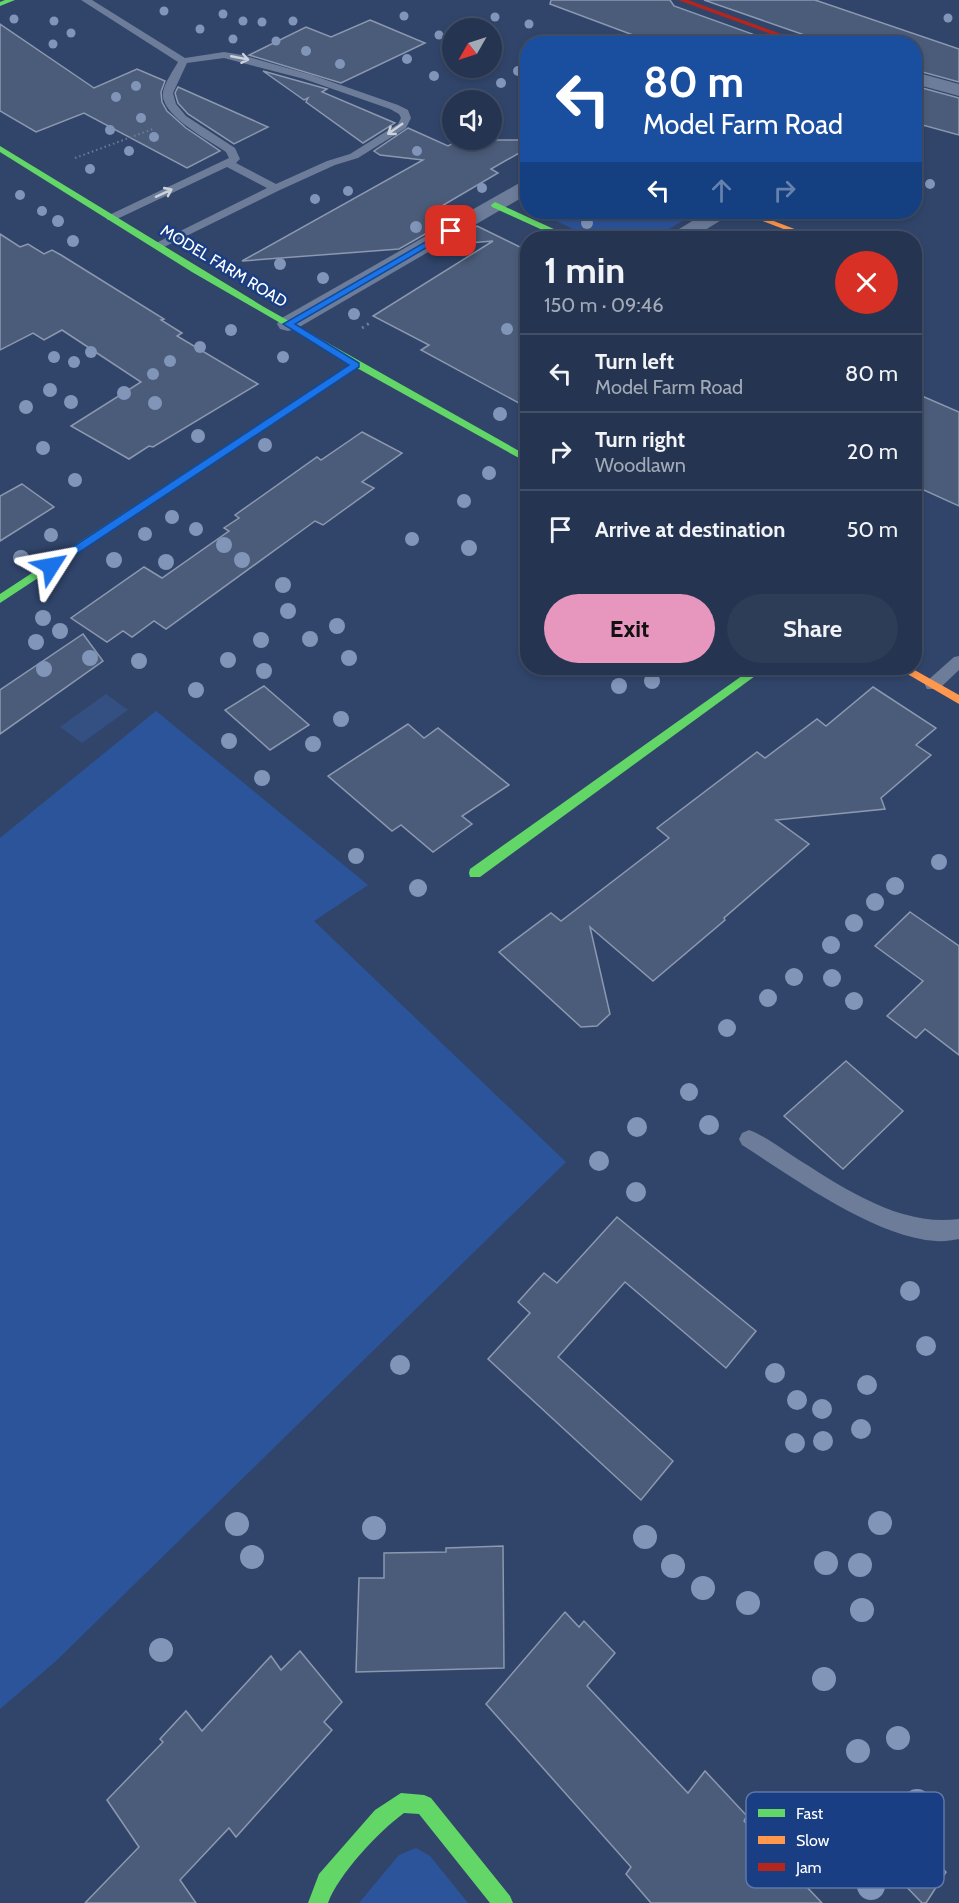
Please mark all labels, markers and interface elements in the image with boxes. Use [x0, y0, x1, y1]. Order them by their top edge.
north arrow [442, 18, 502, 78]
map controls [442, 18, 502, 150]
one-way arrow [230, 53, 250, 64]
text: 80 m [643, 56, 744, 108]
icon: left [544, 60, 622, 138]
button: sound [442, 90, 502, 150]
text: Model Farm Road [643, 108, 843, 141]
one-way arrow [387, 123, 404, 136]
icon: left [642, 174, 675, 207]
icon: ahead [705, 174, 738, 207]
icon: right [768, 174, 801, 207]
one-way arrow [155, 187, 173, 199]
pin [425, 205, 476, 256]
icon: arrive [434, 214, 467, 247]
street label: MODEL FARM ROAD [157, 221, 291, 311]
text: 1 min [544, 248, 625, 292]
button: close [835, 251, 898, 314]
text: 150 m · 09:46 [544, 293, 664, 317]
text: Turn left [595, 348, 674, 375]
icon: left [544, 357, 577, 390]
text: 80 m [845, 360, 898, 387]
text: Model Farm Road [595, 375, 743, 399]
text: Turn right [595, 426, 685, 453]
icon: right [544, 435, 577, 468]
text: 20 m [847, 438, 898, 465]
text: Woodlawn [595, 453, 686, 477]
icon: arrive [544, 513, 577, 546]
text: Arrive at destination [595, 516, 785, 543]
text: 50 m [846, 516, 898, 543]
position arrow [19, 534, 83, 598]
button: Exit [544, 594, 715, 663]
button: Share [727, 594, 898, 663]
legend [746, 1792, 944, 1888]
text: Fast [796, 1804, 824, 1823]
text: Slow [796, 1831, 830, 1850]
text: Jam [795, 1858, 822, 1877]

